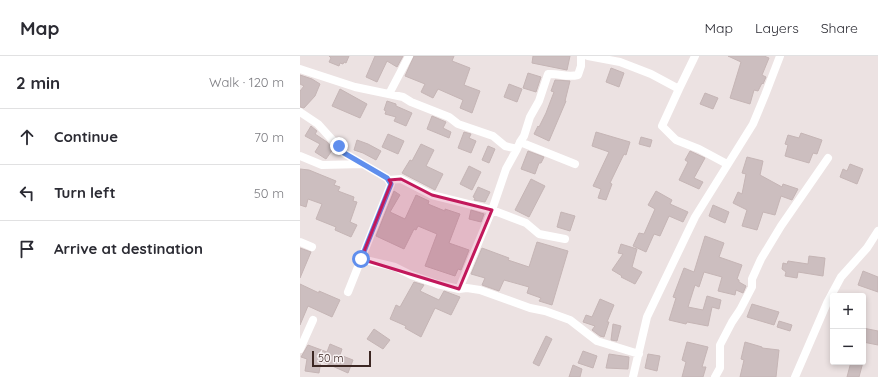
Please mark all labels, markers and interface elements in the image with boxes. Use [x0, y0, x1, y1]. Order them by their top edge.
text: Map [20, 16, 59, 40]
text: Map [704, 19, 733, 37]
text: Layers [755, 19, 799, 37]
text: Share [821, 19, 858, 37]
text: 2 min [16, 72, 60, 93]
text: Walk · 120 m [209, 74, 284, 90]
icon: ahead [16, 126, 38, 148]
text: Continue [54, 127, 118, 146]
text: 70 m [254, 129, 284, 145]
route end [330, 137, 348, 155]
icon: left [16, 182, 38, 204]
text: Turn left [54, 183, 116, 202]
text: 50 m [254, 185, 284, 201]
icon: arrive [16, 238, 38, 260]
text: Arrive at destination [54, 239, 203, 258]
route start [352, 250, 370, 268]
map controls [830, 293, 866, 365]
button: + [830, 293, 866, 329]
button: − [830, 329, 866, 365]
scale bar [312, 349, 371, 368]
text: 50 m [318, 351, 344, 365]

